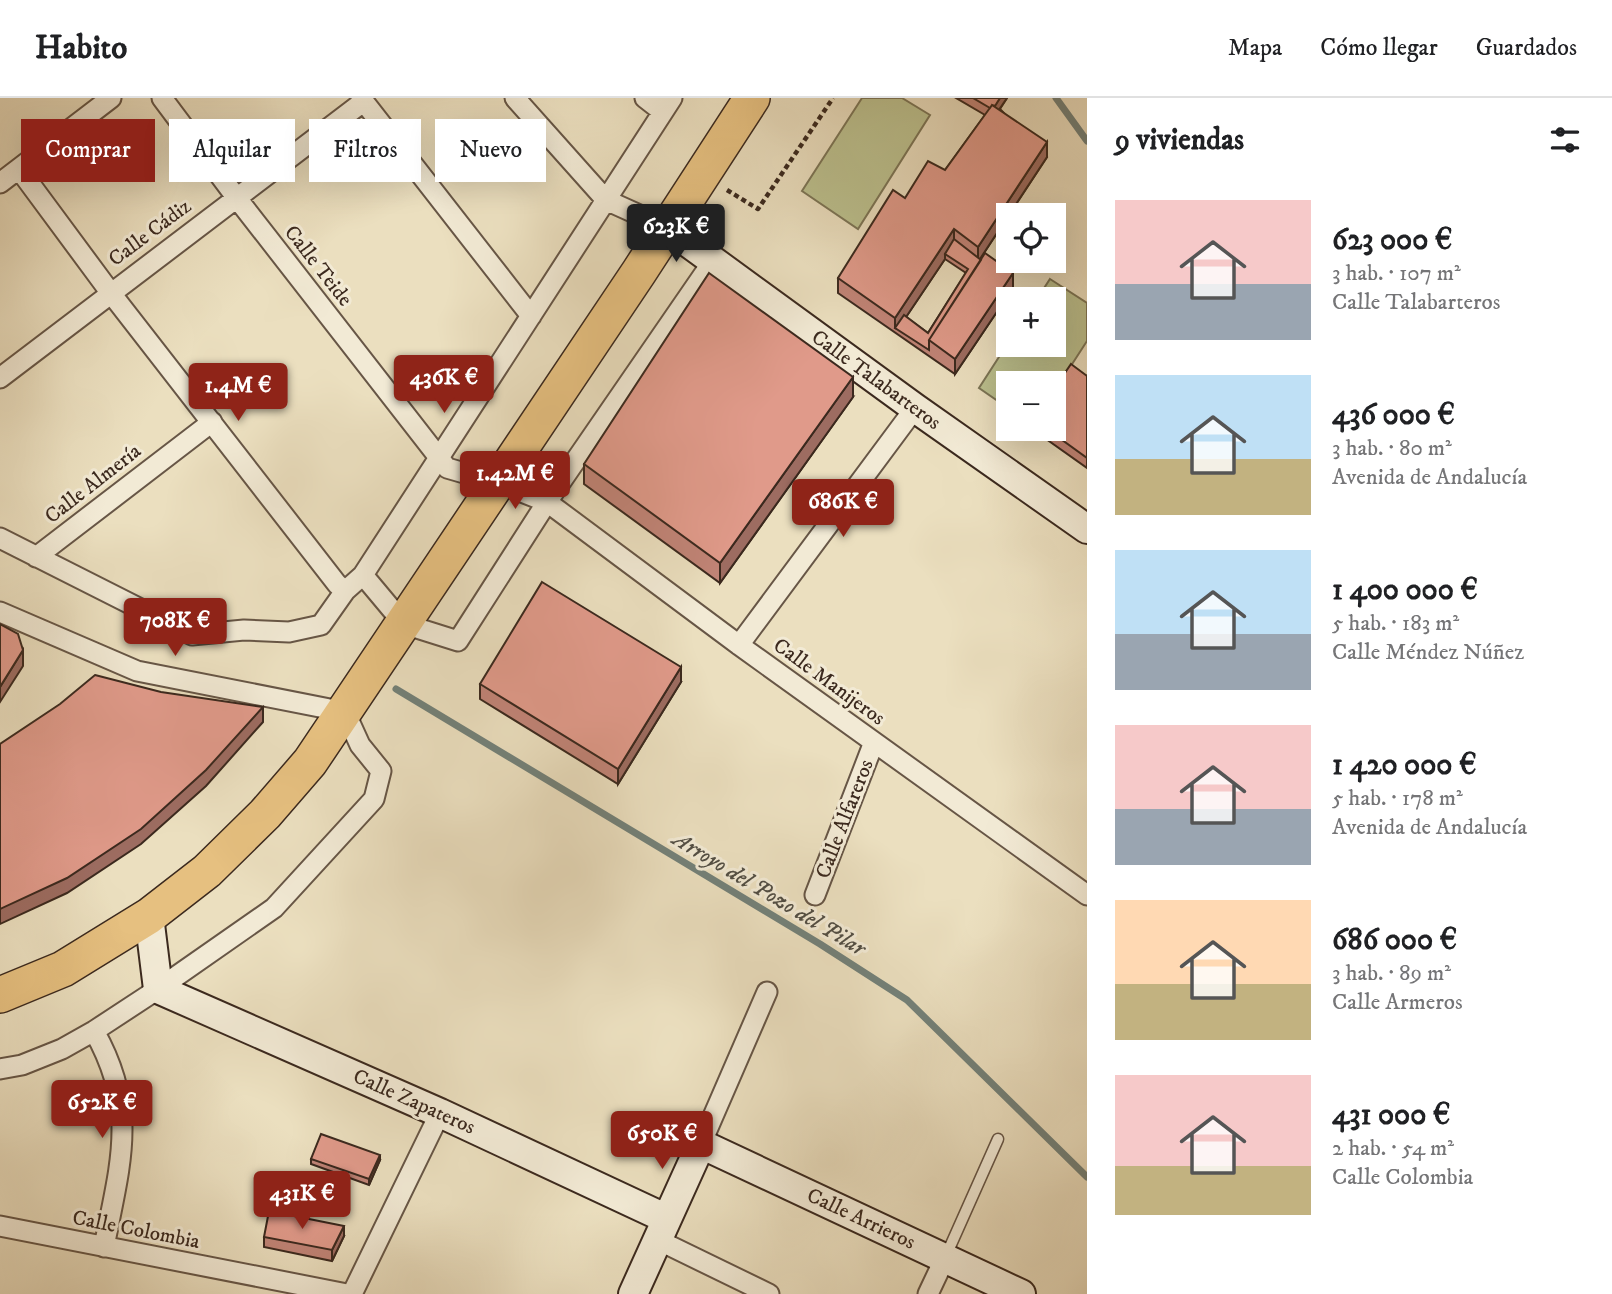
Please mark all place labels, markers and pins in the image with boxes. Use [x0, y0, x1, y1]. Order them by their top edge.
pin: 623K € [619, 204, 733, 264]
pin: 436K € [387, 356, 501, 415]
pin: 1.4M € [181, 364, 295, 423]
pin: 1.42M € [450, 452, 580, 511]
pin: 686K € [786, 480, 900, 539]
pin: 708K € [118, 598, 232, 658]
pin: 652K € [45, 1080, 159, 1140]
pin: 650K € [605, 1112, 719, 1171]
pin: 431K € [245, 1172, 359, 1231]

